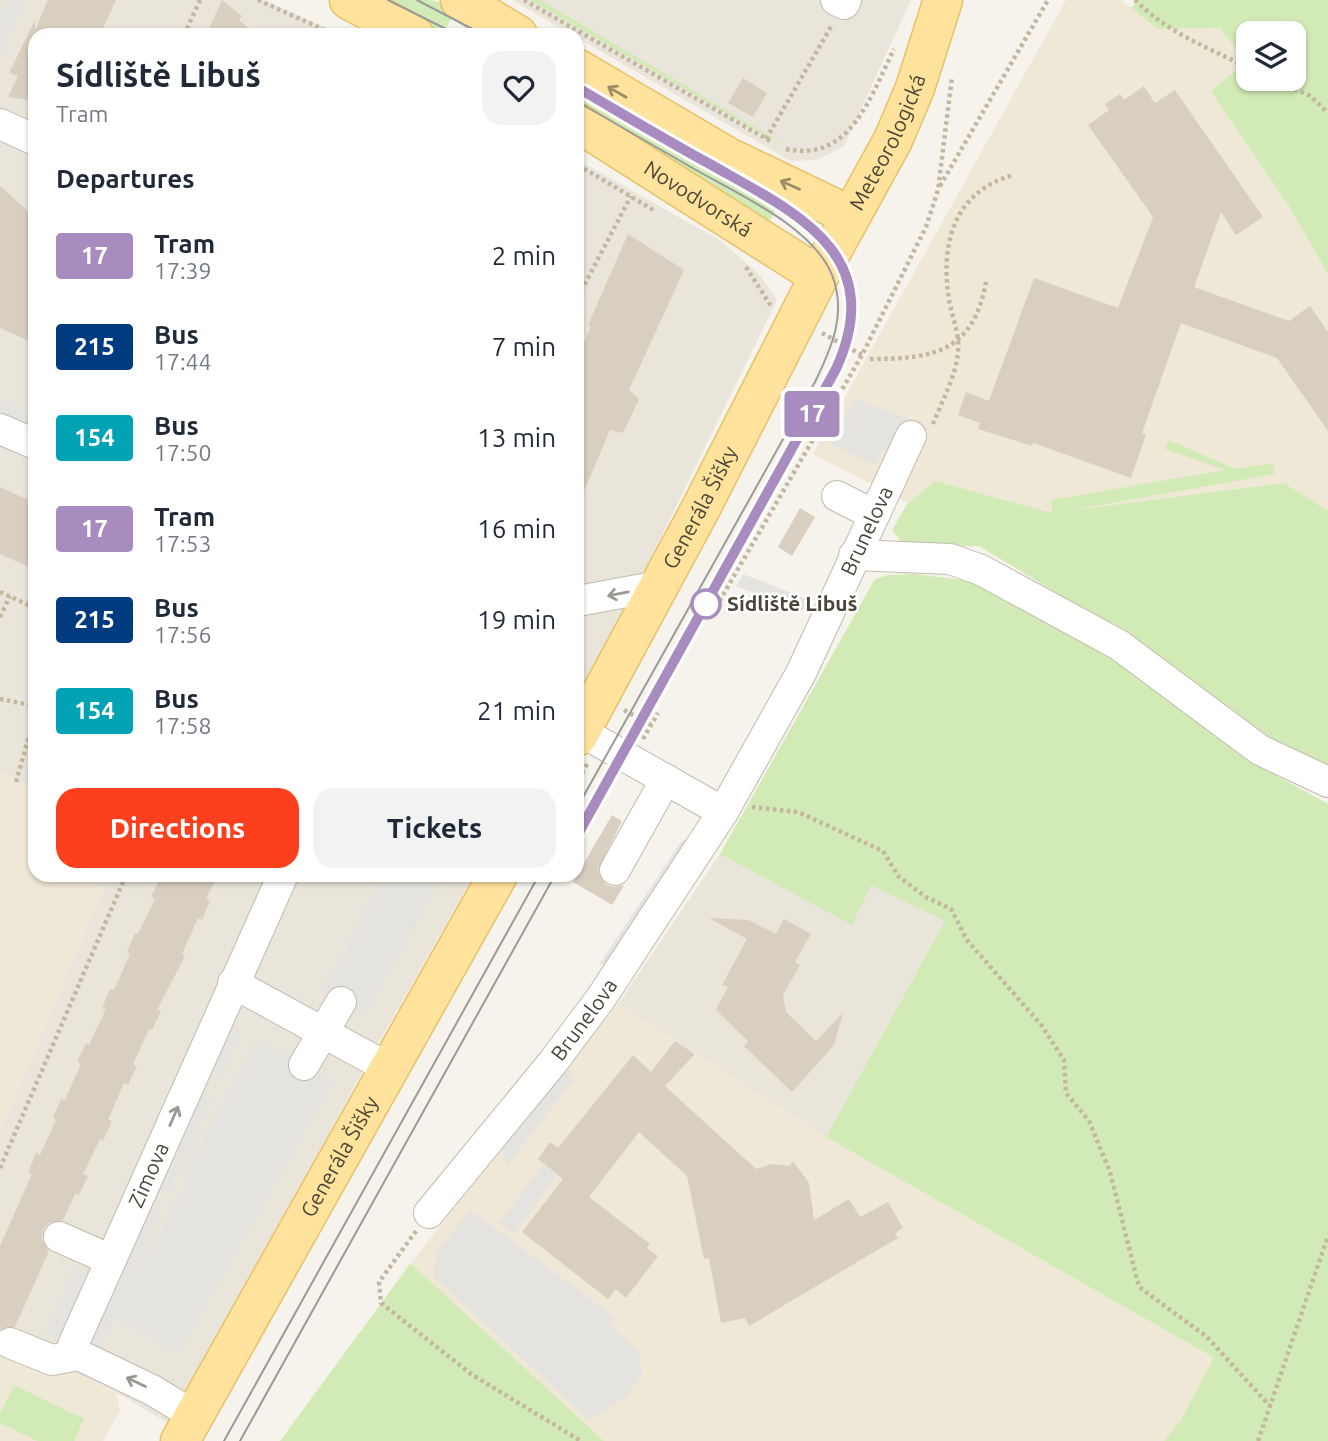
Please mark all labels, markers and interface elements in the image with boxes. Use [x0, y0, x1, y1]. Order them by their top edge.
map controls [1236, 21, 1306, 91]
button: layers [1236, 21, 1306, 91]
button: heart [482, 51, 556, 125]
text: Sídliště Libuš [56, 56, 261, 93]
street label: Meteorologická [844, 71, 930, 214]
one-way arrow [607, 84, 627, 98]
text: Tram [56, 101, 108, 126]
street label: Novodvorská [640, 155, 757, 241]
text: Departures [56, 164, 194, 193]
one-way arrow [780, 178, 801, 191]
text: Tram [154, 229, 215, 258]
text: 2 min [492, 241, 556, 270]
text: 17 [81, 242, 108, 269]
text: 17:39 [154, 258, 212, 283]
text: Bus [154, 320, 199, 349]
text: 7 min [492, 332, 556, 361]
text: 215 [74, 333, 115, 360]
text: 17:44 [154, 349, 212, 374]
line badge: 17 [780, 391, 844, 437]
text: 17 [798, 400, 826, 427]
text: Bus [154, 411, 199, 440]
text: 13 min [477, 423, 556, 452]
text: 154 [74, 424, 115, 451]
text: 17:50 [154, 440, 212, 465]
street label: Generála Šišky [657, 442, 741, 573]
street label: Brunelova [835, 482, 897, 579]
text: Tram [154, 502, 215, 531]
text: 16 min [477, 514, 556, 543]
text: 17 [81, 515, 108, 542]
text: 17:53 [154, 531, 212, 556]
one-way arrow [607, 588, 630, 602]
marker: Sídliště Libuš [691, 589, 721, 619]
place label: Sídliště Libuš [727, 591, 858, 615]
text: Bus [154, 593, 199, 622]
text: 19 min [477, 605, 556, 634]
text: 215 [74, 606, 115, 633]
text: 17:56 [154, 622, 212, 647]
text: Bus [154, 684, 199, 713]
text: 21 min [477, 696, 556, 725]
text: 154 [74, 697, 115, 724]
text: 17:58 [154, 713, 212, 738]
button: Directions [56, 788, 299, 868]
button: Tickets [313, 788, 556, 868]
street label: Brunelova [545, 974, 621, 1065]
street label: Generála Šišky [295, 1092, 382, 1221]
one-way arrow [168, 1106, 181, 1127]
street label: Zimova [123, 1138, 173, 1211]
one-way arrow [126, 1375, 147, 1389]

